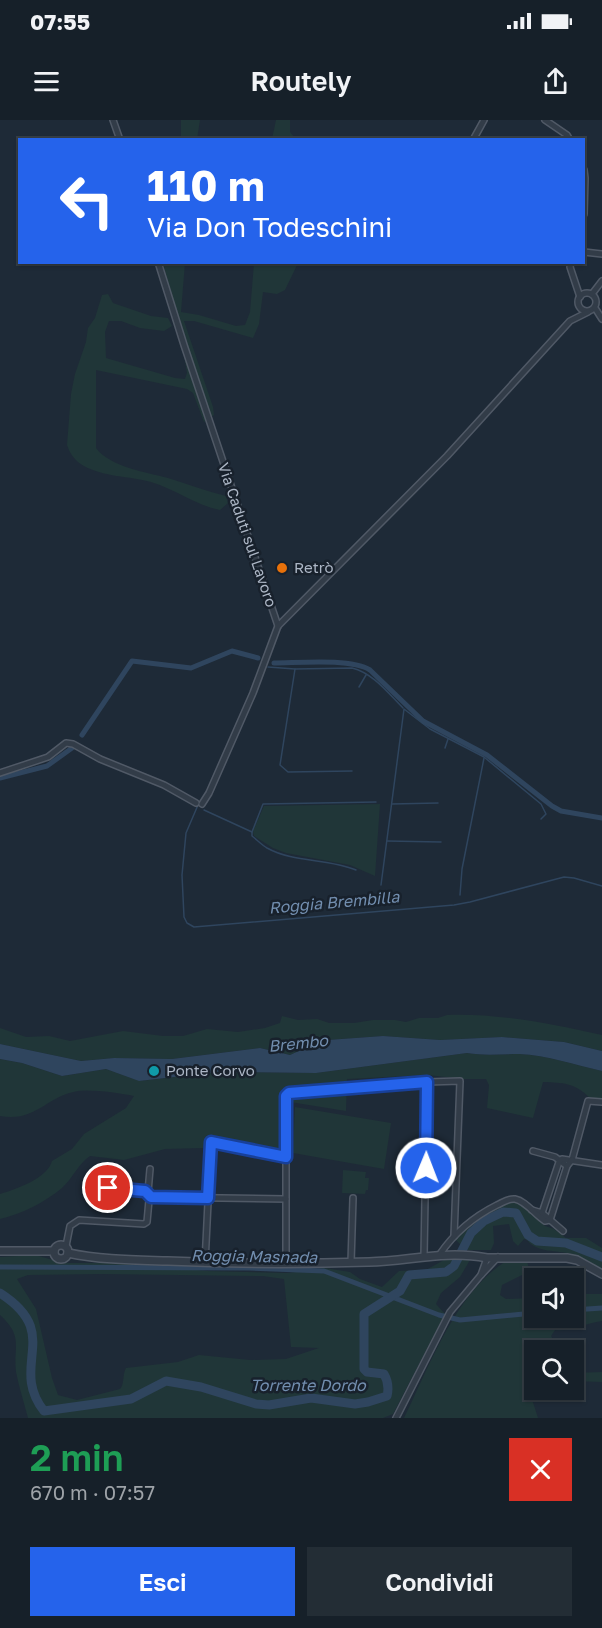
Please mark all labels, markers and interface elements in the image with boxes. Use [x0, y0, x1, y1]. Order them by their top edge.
text: 07:55 [30, 8, 90, 35]
icon: menu [30, 65, 63, 98]
text: Routely [251, 65, 351, 97]
icon: share [539, 65, 572, 98]
text: 110 m [147, 160, 265, 210]
icon: left [48, 162, 126, 240]
text: Via Don Todeschini [147, 211, 392, 243]
street label: Via Caduti sul Lavoro [215, 460, 281, 609]
place label: Retrò [294, 558, 333, 576]
marker: Retrò [275, 561, 289, 575]
water label: Roggia Brembilla [268, 886, 401, 918]
water label: Brembo [267, 1030, 330, 1056]
place label: Ponte Corvo [166, 1061, 255, 1079]
marker: Ponte Corvo [147, 1064, 161, 1078]
position arrow [394, 1136, 458, 1200]
pin [82, 1162, 133, 1213]
icon: arrive [91, 1171, 124, 1204]
water label: Roggia Masnada [191, 1245, 318, 1267]
map controls [524, 1268, 584, 1400]
button: sound [524, 1268, 584, 1328]
button: search [524, 1340, 584, 1400]
water label: Torrente Dordo [250, 1375, 367, 1395]
text: 2 min [30, 1436, 124, 1479]
button: close [509, 1438, 572, 1501]
text: 670 m · 07:57 [30, 1480, 155, 1504]
button: Esci [30, 1547, 295, 1616]
button: Condividi [307, 1547, 572, 1616]

